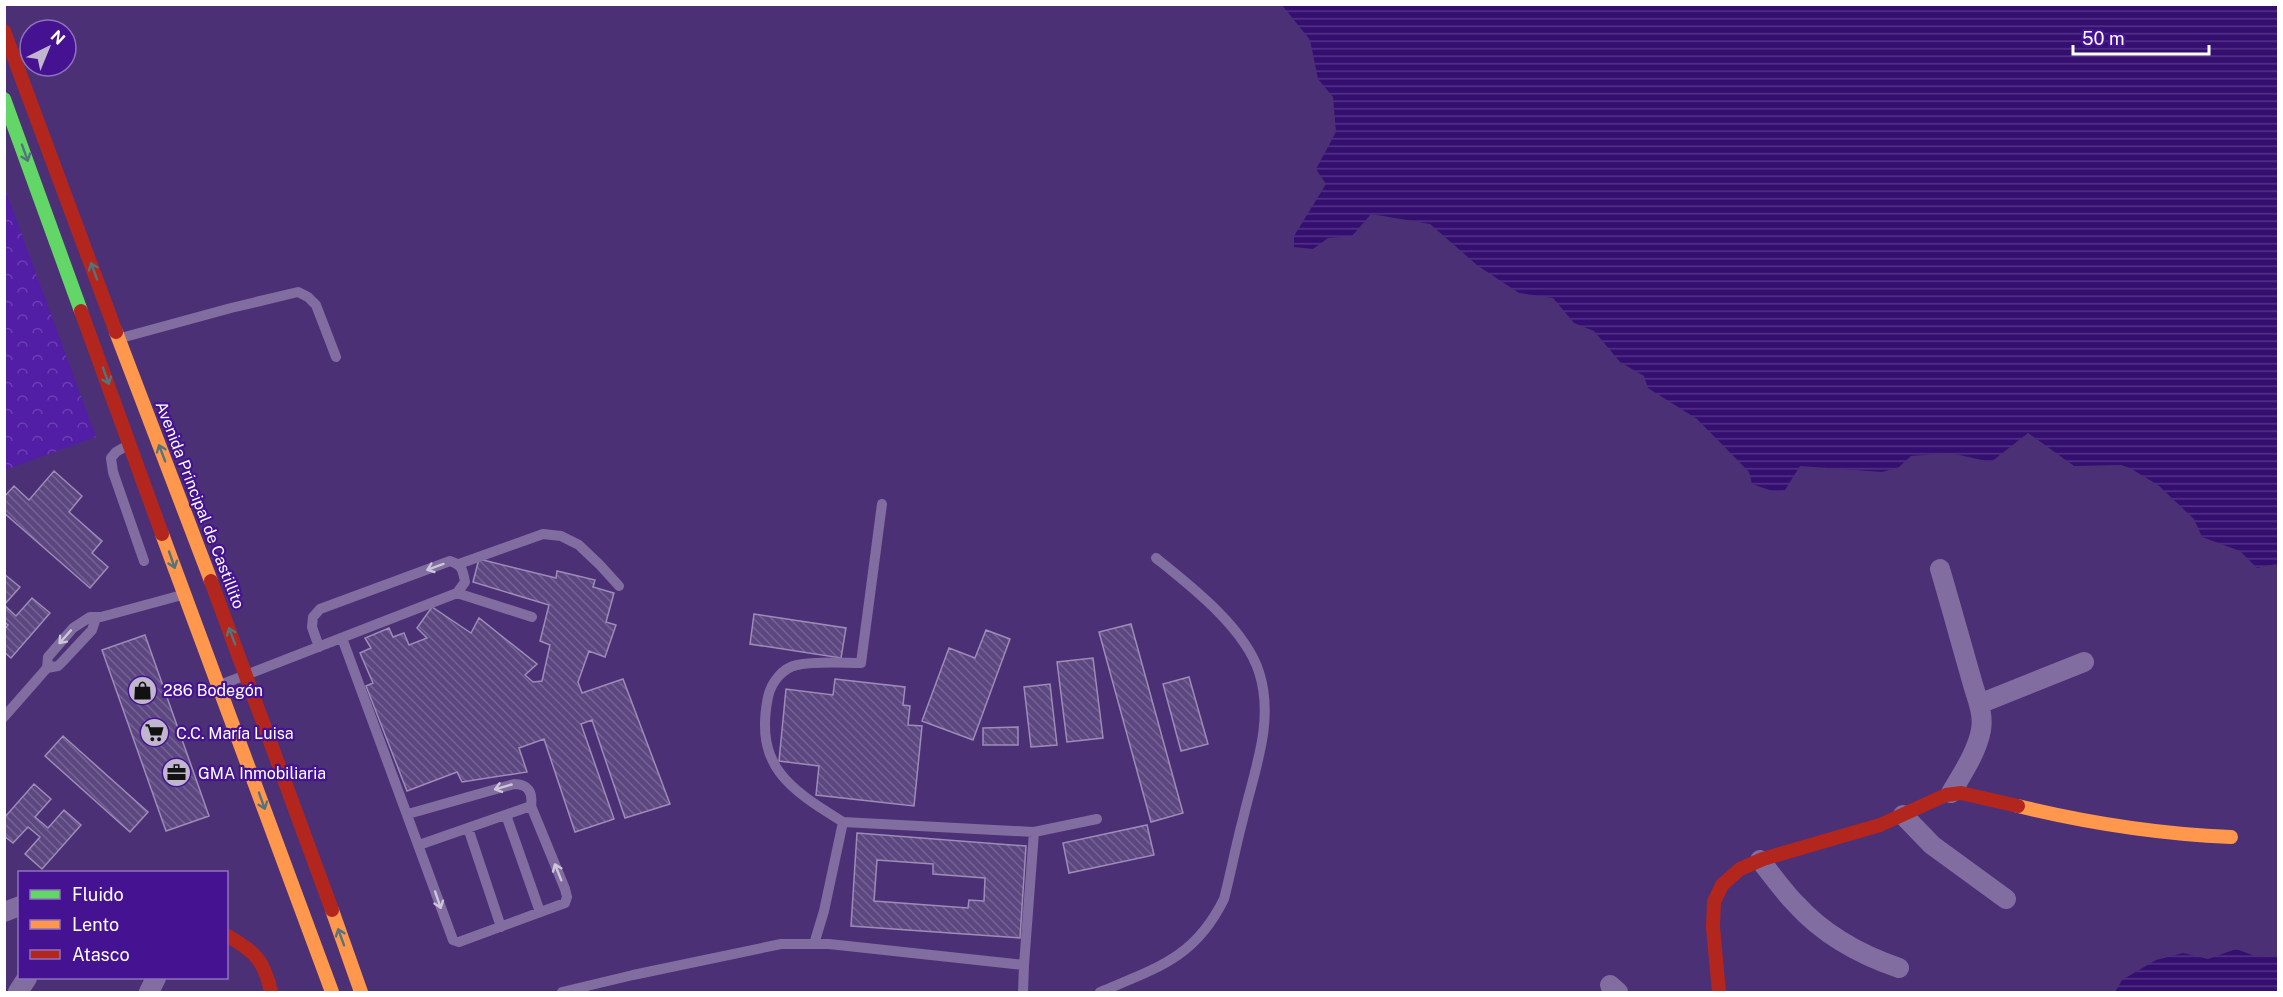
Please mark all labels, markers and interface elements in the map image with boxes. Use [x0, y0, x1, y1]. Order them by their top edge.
north arrow [18, 18, 78, 78]
scale bar [2073, 18, 2210, 56]
text: N [47, 26, 69, 49]
text: 50 m [2082, 28, 2125, 49]
one-way arrow [20, 144, 31, 162]
one-way arrow [87, 262, 98, 281]
one-way arrow [102, 366, 113, 385]
street label: Avenida Principal de Castillito [152, 399, 248, 611]
one-way arrow [156, 445, 167, 463]
one-way arrow [167, 550, 178, 569]
one-way arrow [426, 562, 445, 573]
one-way arrow [226, 627, 237, 645]
one-way arrow [58, 629, 72, 644]
shop icon: 286 Bodegón [126, 674, 158, 706]
place label: 286 Bodegón [163, 681, 263, 700]
supermarket icon: C.C. María Luisa [139, 717, 171, 749]
place label: C.C. María Luisa [176, 724, 294, 743]
office icon: GMA Inmobiliaria [161, 757, 193, 789]
place label: GMA Inmobiliaria [198, 764, 326, 783]
one-way arrow [494, 782, 513, 793]
one-way arrow [258, 791, 269, 810]
one-way arrow [552, 863, 563, 881]
legend [18, 871, 228, 979]
text: Fluido [72, 884, 124, 905]
one-way arrow [434, 890, 445, 909]
text: Lento [72, 914, 119, 935]
one-way arrow [335, 929, 346, 947]
text: Atasco [72, 944, 130, 965]

